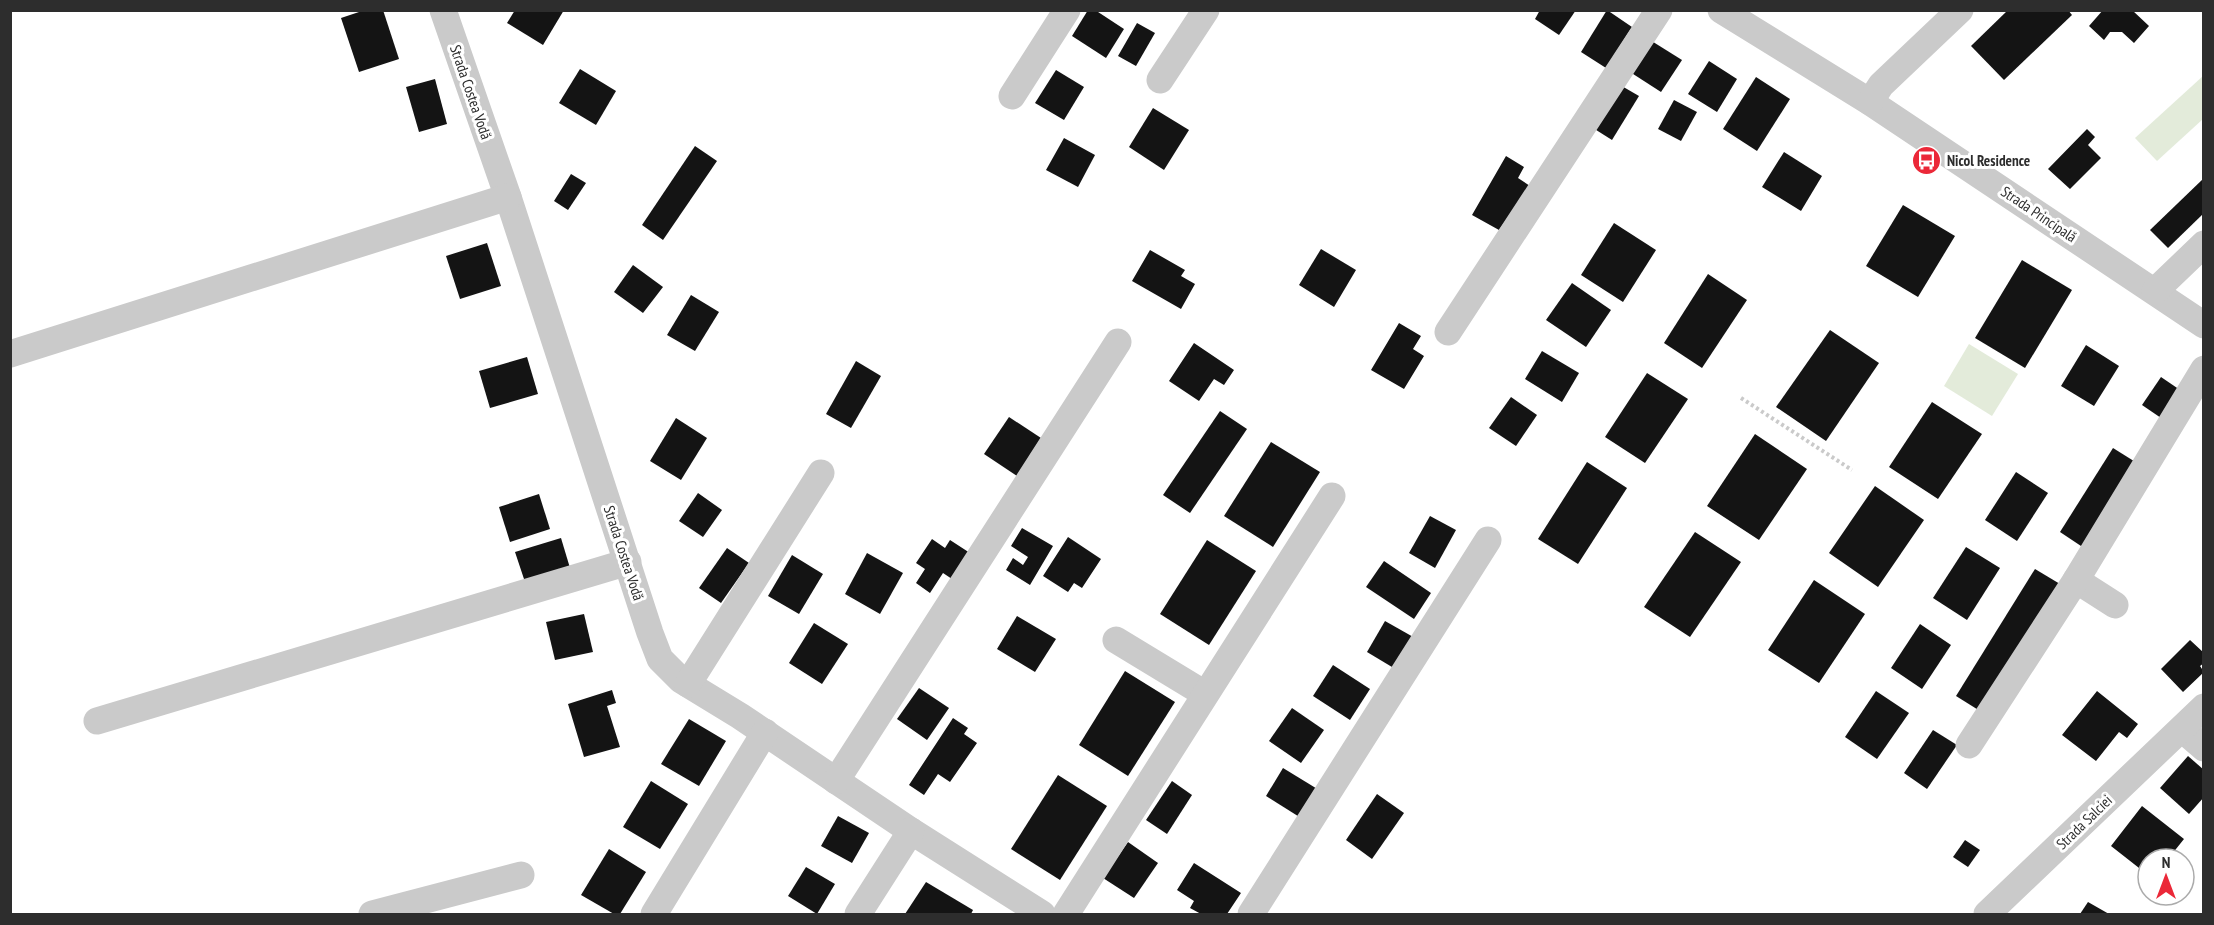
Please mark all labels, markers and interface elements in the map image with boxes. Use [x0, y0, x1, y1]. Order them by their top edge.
street label: Strada Costea Vodă [446, 42, 496, 142]
bus stop icon: Nicol Residence [1910, 144, 1942, 176]
place label: Nicol Residence [1947, 151, 2030, 170]
street label: Strada Principală [1998, 182, 2080, 246]
street label: Strada Costea Vodă [600, 503, 648, 603]
street label: Strada Salciei [2052, 791, 2116, 853]
north arrow [2136, 847, 2196, 907]
text: N [2162, 852, 2170, 872]

